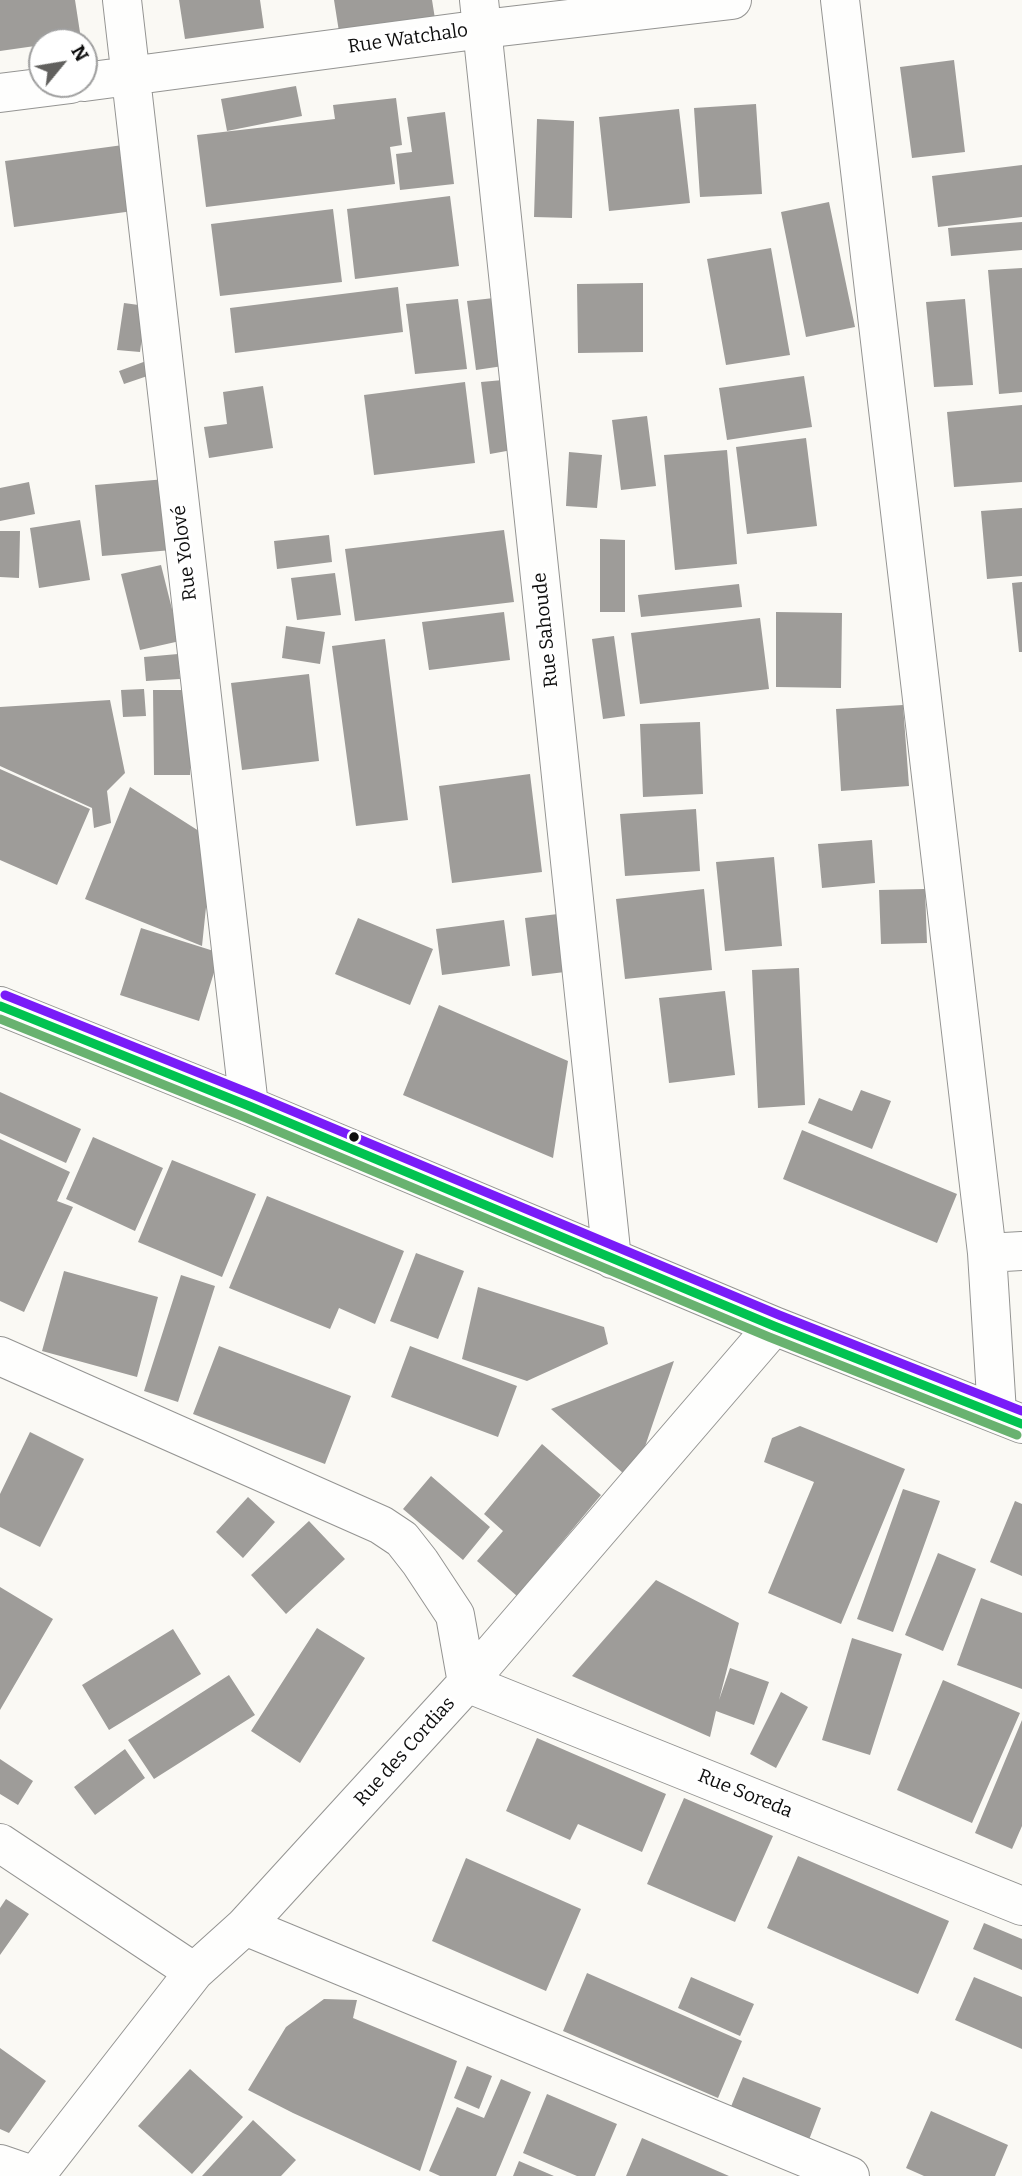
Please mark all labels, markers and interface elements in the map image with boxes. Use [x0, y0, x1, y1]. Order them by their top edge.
street label: Rue Watchalo [346, 19, 470, 59]
north arrow [28, 28, 98, 98]
text: N [66, 41, 94, 65]
street label: Rue Yolové [168, 504, 202, 602]
street label: Rue Sahoude [529, 571, 563, 689]
unlabelled marker [347, 1130, 361, 1144]
street label: Rue des Cordias [350, 1693, 460, 1811]
street label: Rue Soreda [694, 1765, 796, 1823]

